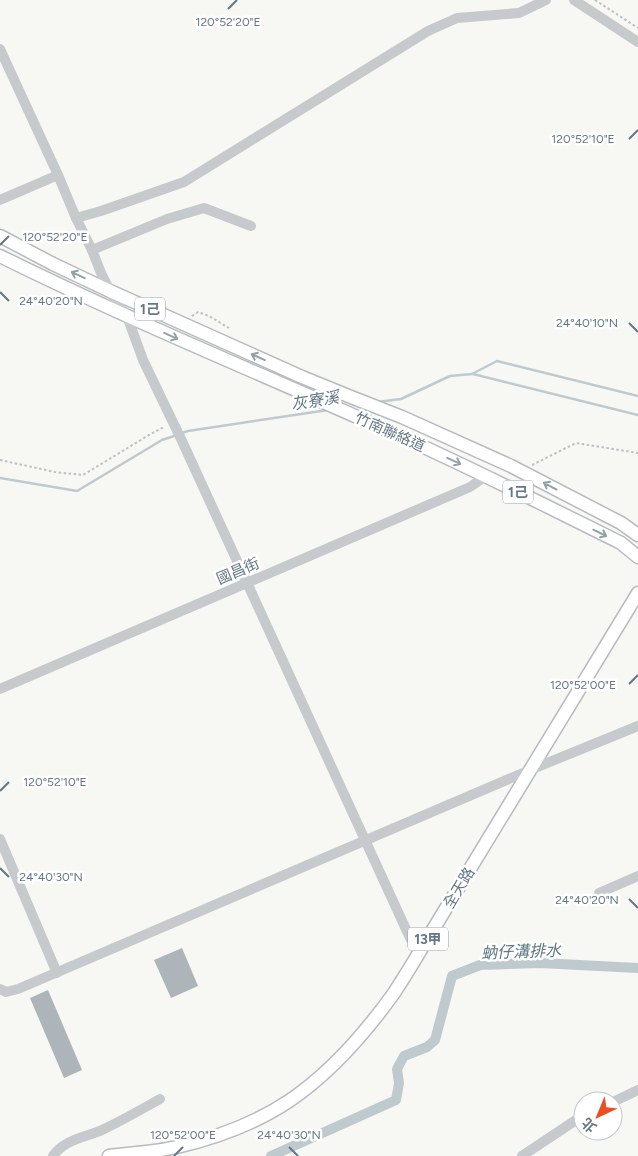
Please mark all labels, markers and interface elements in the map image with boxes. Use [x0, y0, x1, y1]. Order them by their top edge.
text: 120°52'20"E [195, 15, 261, 29]
text: 120°52'10"E [551, 132, 615, 146]
text: 120°52'20"E [22, 230, 88, 244]
one-way arrow [71, 270, 86, 280]
text: 24°40'20"N [19, 294, 83, 308]
road number: 1己 [135, 298, 165, 320]
text: 24°40'10"N [556, 316, 618, 330]
one-way arrow [163, 331, 178, 341]
one-way arrow [251, 351, 266, 361]
water label: 灰寮溪 [290, 387, 342, 414]
street label: 竹南聯絡道 [352, 409, 428, 455]
one-way arrow [446, 457, 461, 467]
road number: 1己 [503, 481, 533, 504]
one-way arrow [542, 481, 557, 491]
one-way arrow [592, 528, 607, 538]
street label: 國昌街 [214, 554, 262, 588]
text: 120°52'00"E [550, 678, 616, 692]
text: 120°52'10"E [23, 775, 87, 789]
street label: 全天路 [440, 864, 478, 912]
text: 24°40'30"N [19, 870, 83, 884]
text: 24°40'20"N [555, 893, 619, 907]
road number: 13甲 [408, 928, 448, 951]
water label: 蚋仔溝排水 [481, 941, 562, 962]
north arrow [573, 1091, 623, 1141]
text: 北 [578, 1114, 600, 1136]
text: 120°52'00"E [150, 1128, 216, 1142]
text: 24°40'30"N [257, 1128, 321, 1142]

